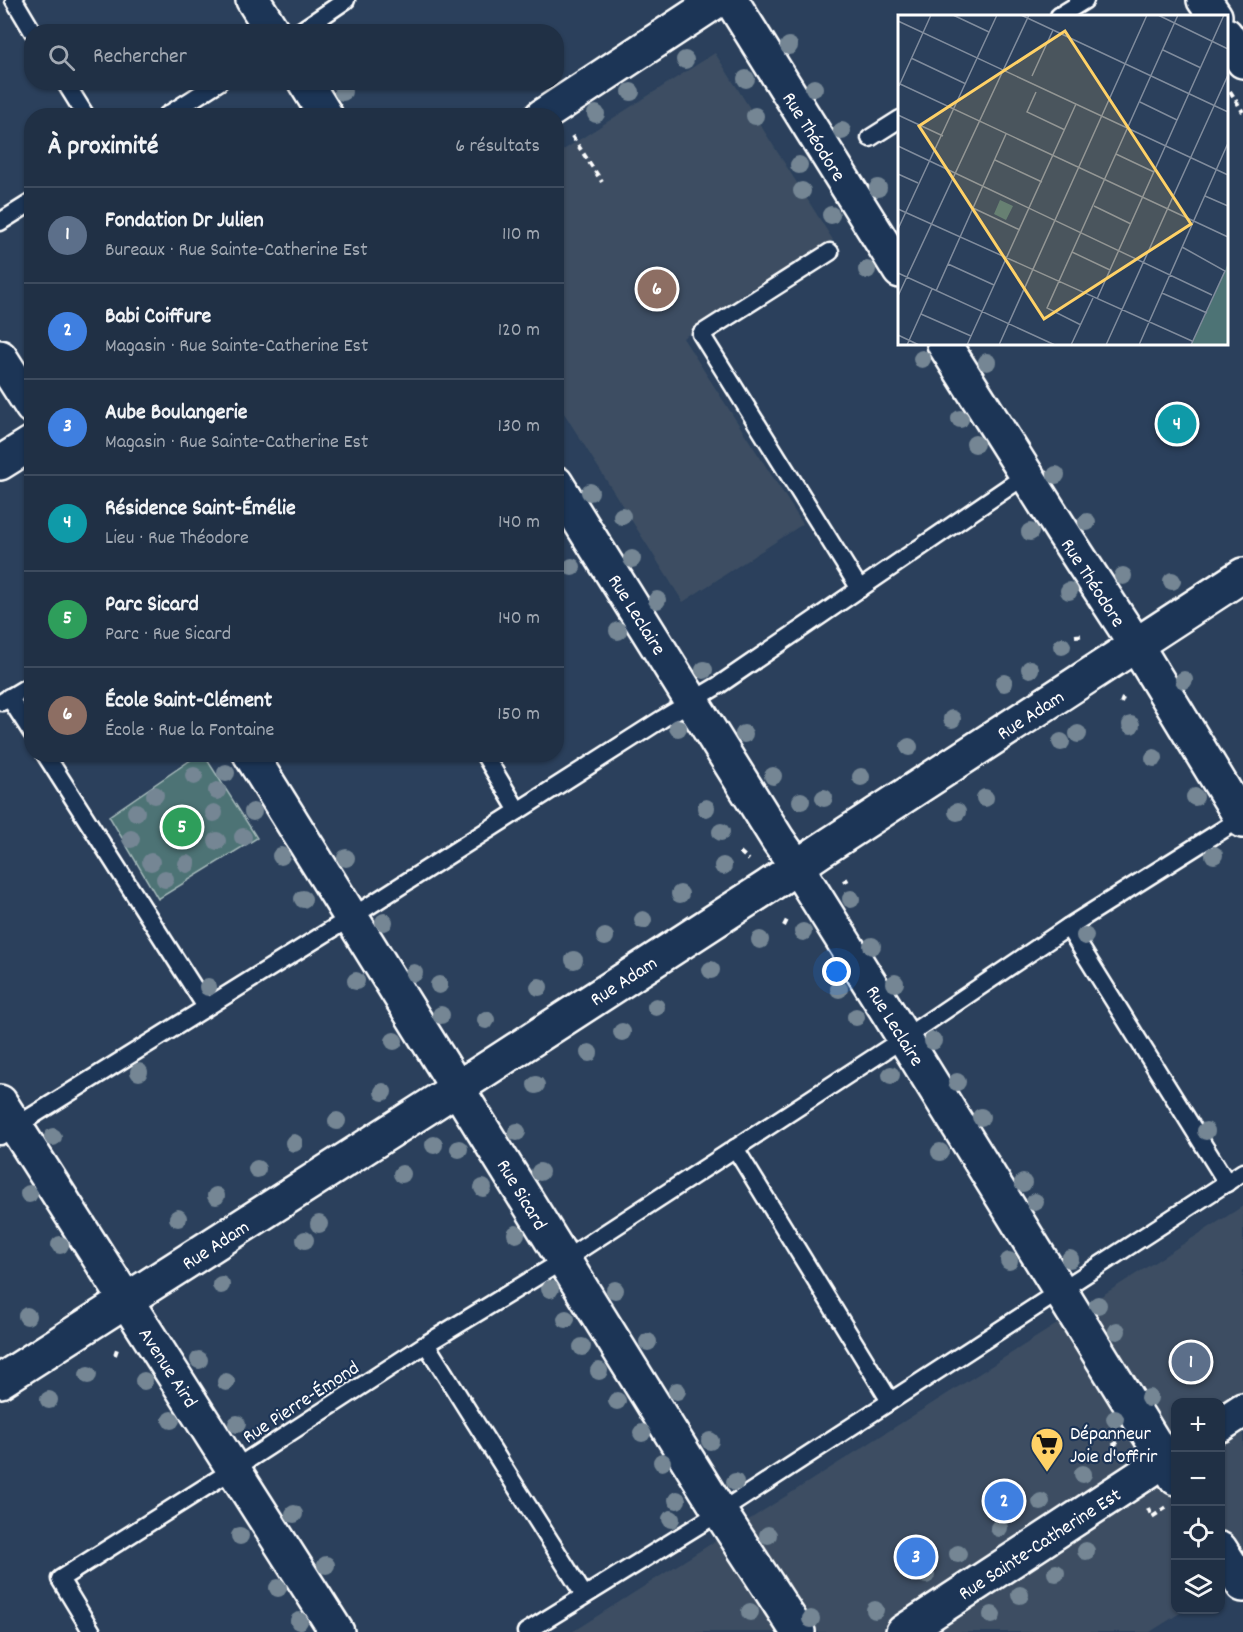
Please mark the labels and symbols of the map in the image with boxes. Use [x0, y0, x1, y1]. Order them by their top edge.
inset map [898, 15, 1228, 345]
street label: Rue Théodore [774, 87, 851, 188]
pin: 6 [638, 266, 676, 312]
pin: 4 [1158, 402, 1196, 446]
street label: Rue Théodore [1052, 534, 1131, 634]
street label: Rue Leclaire [600, 570, 671, 662]
street label: Rue Adam [992, 684, 1071, 749]
pin: 5 [162, 804, 201, 850]
street label: Rue Adam [585, 950, 664, 1015]
your location [822, 957, 851, 986]
street label: Rue Leclaire [858, 981, 929, 1073]
street label: Rue Sicard [488, 1155, 553, 1236]
street label: Rue Adam [177, 1214, 256, 1279]
street label: Avenue Aird [130, 1323, 203, 1414]
pin: 1 [1172, 1340, 1210, 1384]
street label: Rue Pierre-Émond [238, 1355, 365, 1452]
place label: Dépanneur Joie d'offrir [1070, 1421, 1158, 1472]
supermarket icon: Dépanneur Joie d'offrir [1029, 1426, 1065, 1473]
pin: 2 [984, 1478, 1024, 1524]
street label: Rue Sainte-Catherine Est [954, 1482, 1128, 1609]
pin: 3 [896, 1534, 936, 1580]

